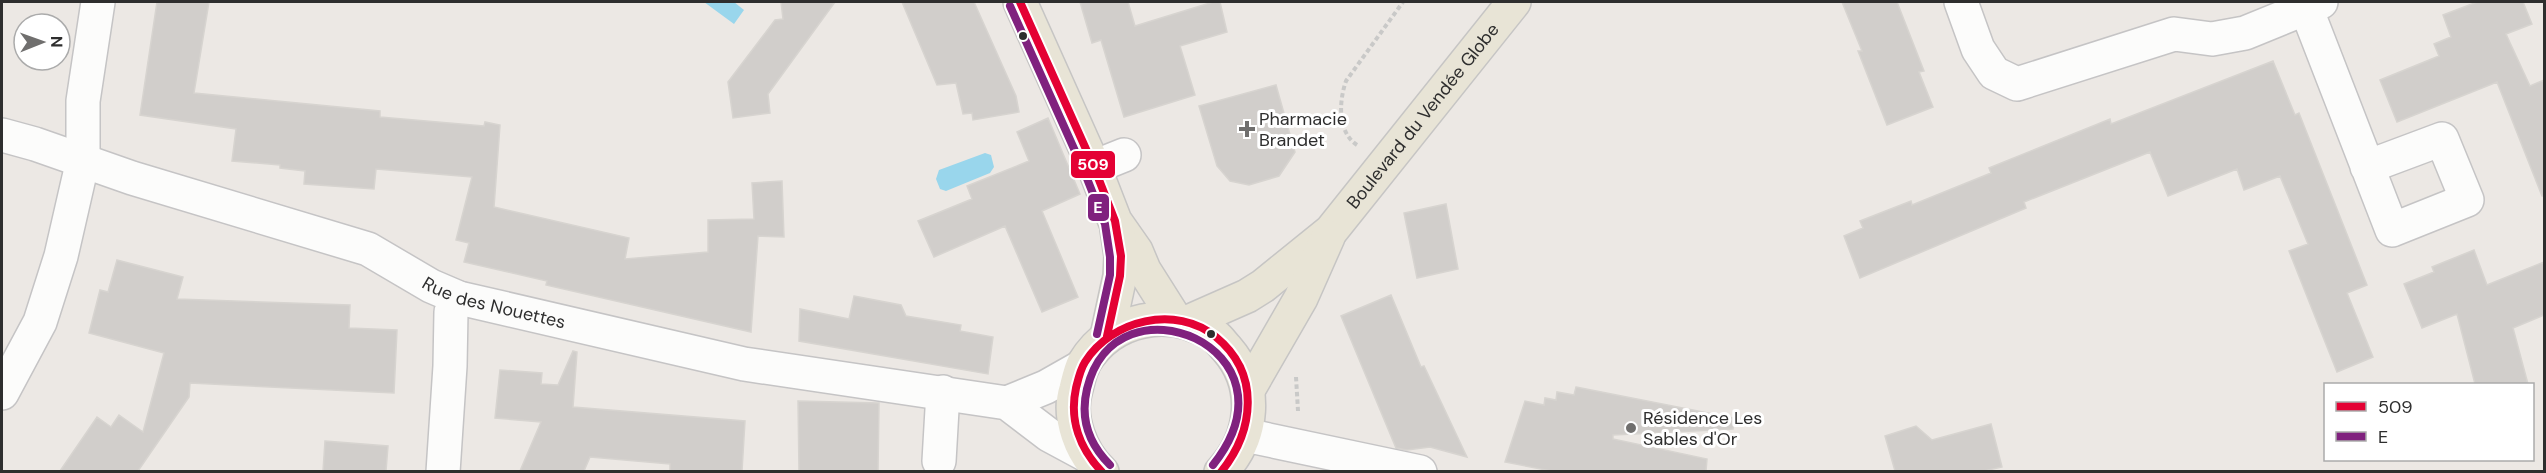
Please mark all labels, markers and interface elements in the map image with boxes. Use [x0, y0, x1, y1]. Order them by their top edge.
north arrow [12, 12, 72, 72]
street label: Boulevard du Vendée Globe [1341, 18, 1504, 214]
unlabelled marker [1017, 30, 1029, 42]
text: N [46, 36, 67, 48]
place label: Pharmacie Brandet [1259, 107, 1347, 152]
marker: Pharmacie Brandet [1240, 122, 1254, 136]
line badge: 509 [1070, 150, 1116, 179]
text: 509 [1077, 154, 1109, 175]
line badge: E [1087, 193, 1110, 222]
text: E [1093, 197, 1103, 218]
street label: Rue des Nouettes [418, 271, 568, 334]
unlabelled marker [1205, 328, 1217, 340]
legend [2324, 383, 2534, 461]
text: 509 [2378, 395, 2413, 419]
place label: Résidence Les Sables d'Or [1643, 406, 1762, 451]
marker: Résidence Les Sables d'Or [1624, 421, 1638, 435]
text: E [2378, 425, 2388, 449]

